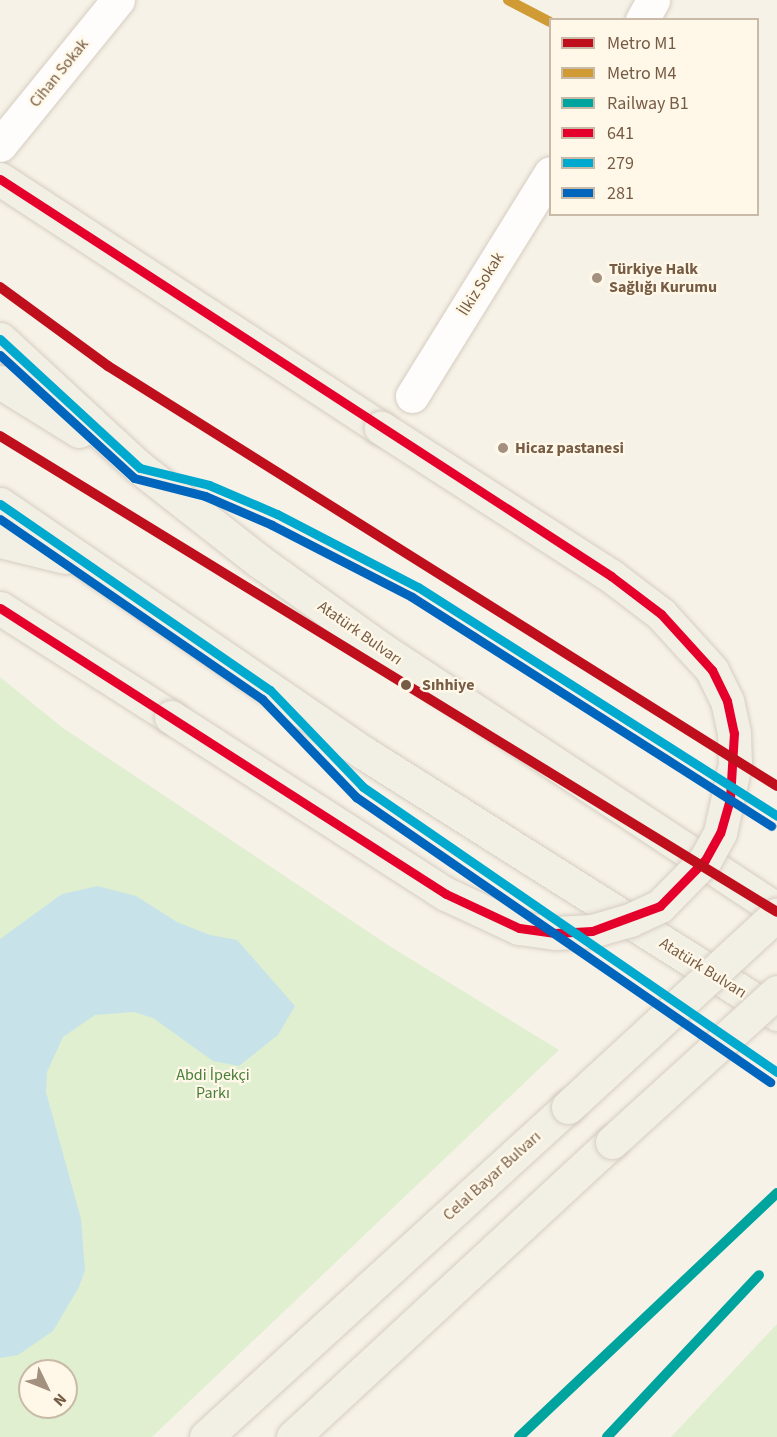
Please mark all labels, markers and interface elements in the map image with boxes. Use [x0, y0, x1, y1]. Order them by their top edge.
legend [549, 18, 759, 216]
text: Metro M1 [607, 31, 676, 56]
street label: Cihan Sokak [26, 35, 92, 111]
text: Metro M4 [607, 61, 676, 86]
text: Railway B1 [607, 91, 689, 116]
text: 641 [607, 121, 634, 146]
text: 279 [607, 151, 634, 176]
text: 281 [607, 181, 634, 206]
street label: İlkiz Sokak [454, 249, 508, 319]
place label: Türkiye Halk Sağlığı Kurumu [609, 259, 717, 297]
marker: Türkiye Halk Sağlığı Kurumu [590, 271, 604, 285]
place label: Hicaz pastanesi [515, 438, 624, 458]
marker: Hicaz pastanesi [496, 441, 510, 455]
street label: Atatürk Bulvarı [314, 597, 406, 669]
marker: Sıhhiye [395, 674, 417, 696]
place label: Sıhhiye [422, 675, 475, 695]
street label: Atatürk Bulvarı [656, 934, 750, 1002]
park label: Abdi İpekçi Parkı [176, 1065, 250, 1103]
street label: Celal Bayar Bulvarı [439, 1127, 545, 1225]
north arrow [18, 1359, 78, 1419]
text: N [48, 1389, 71, 1411]

